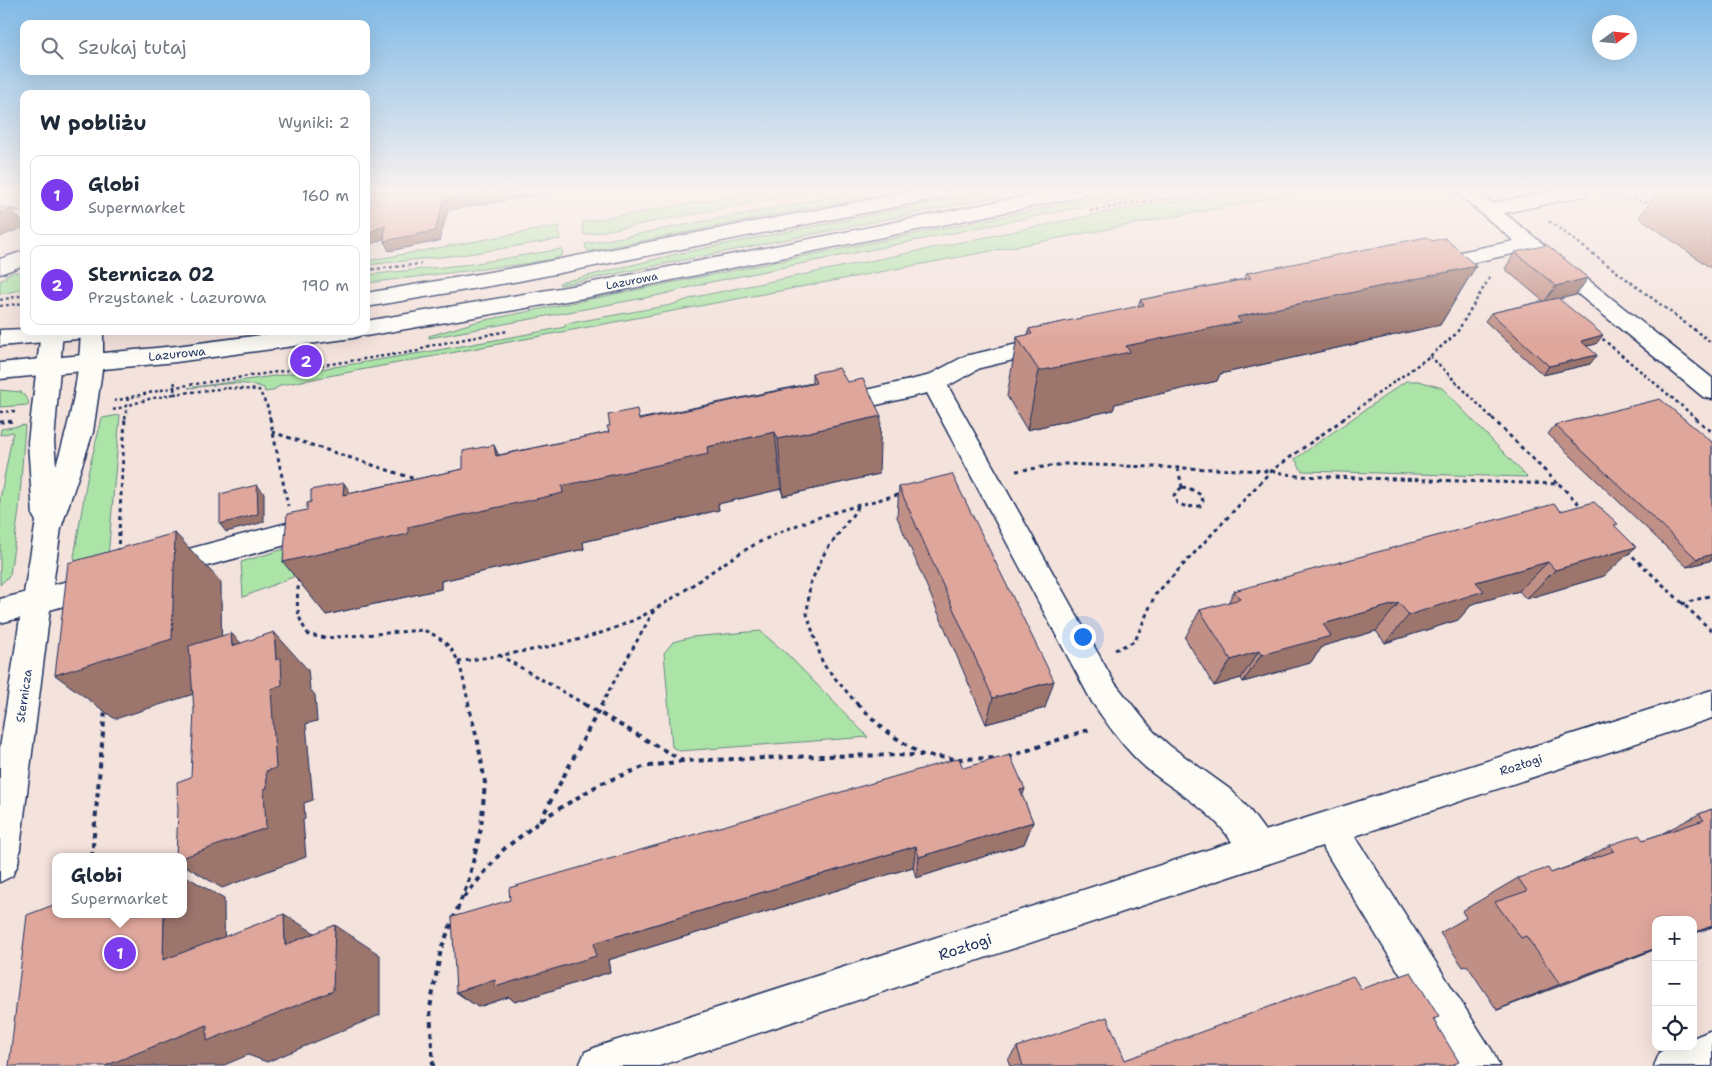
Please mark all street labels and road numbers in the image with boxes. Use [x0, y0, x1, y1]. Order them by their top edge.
street label: Lazurowa [605, 269, 659, 293]
street label: Lazurowa [148, 343, 207, 365]
street label: Sternicza [12, 668, 36, 724]
street label: Rozłogi [1498, 751, 1544, 779]
street label: Rozłogi [936, 929, 994, 965]

